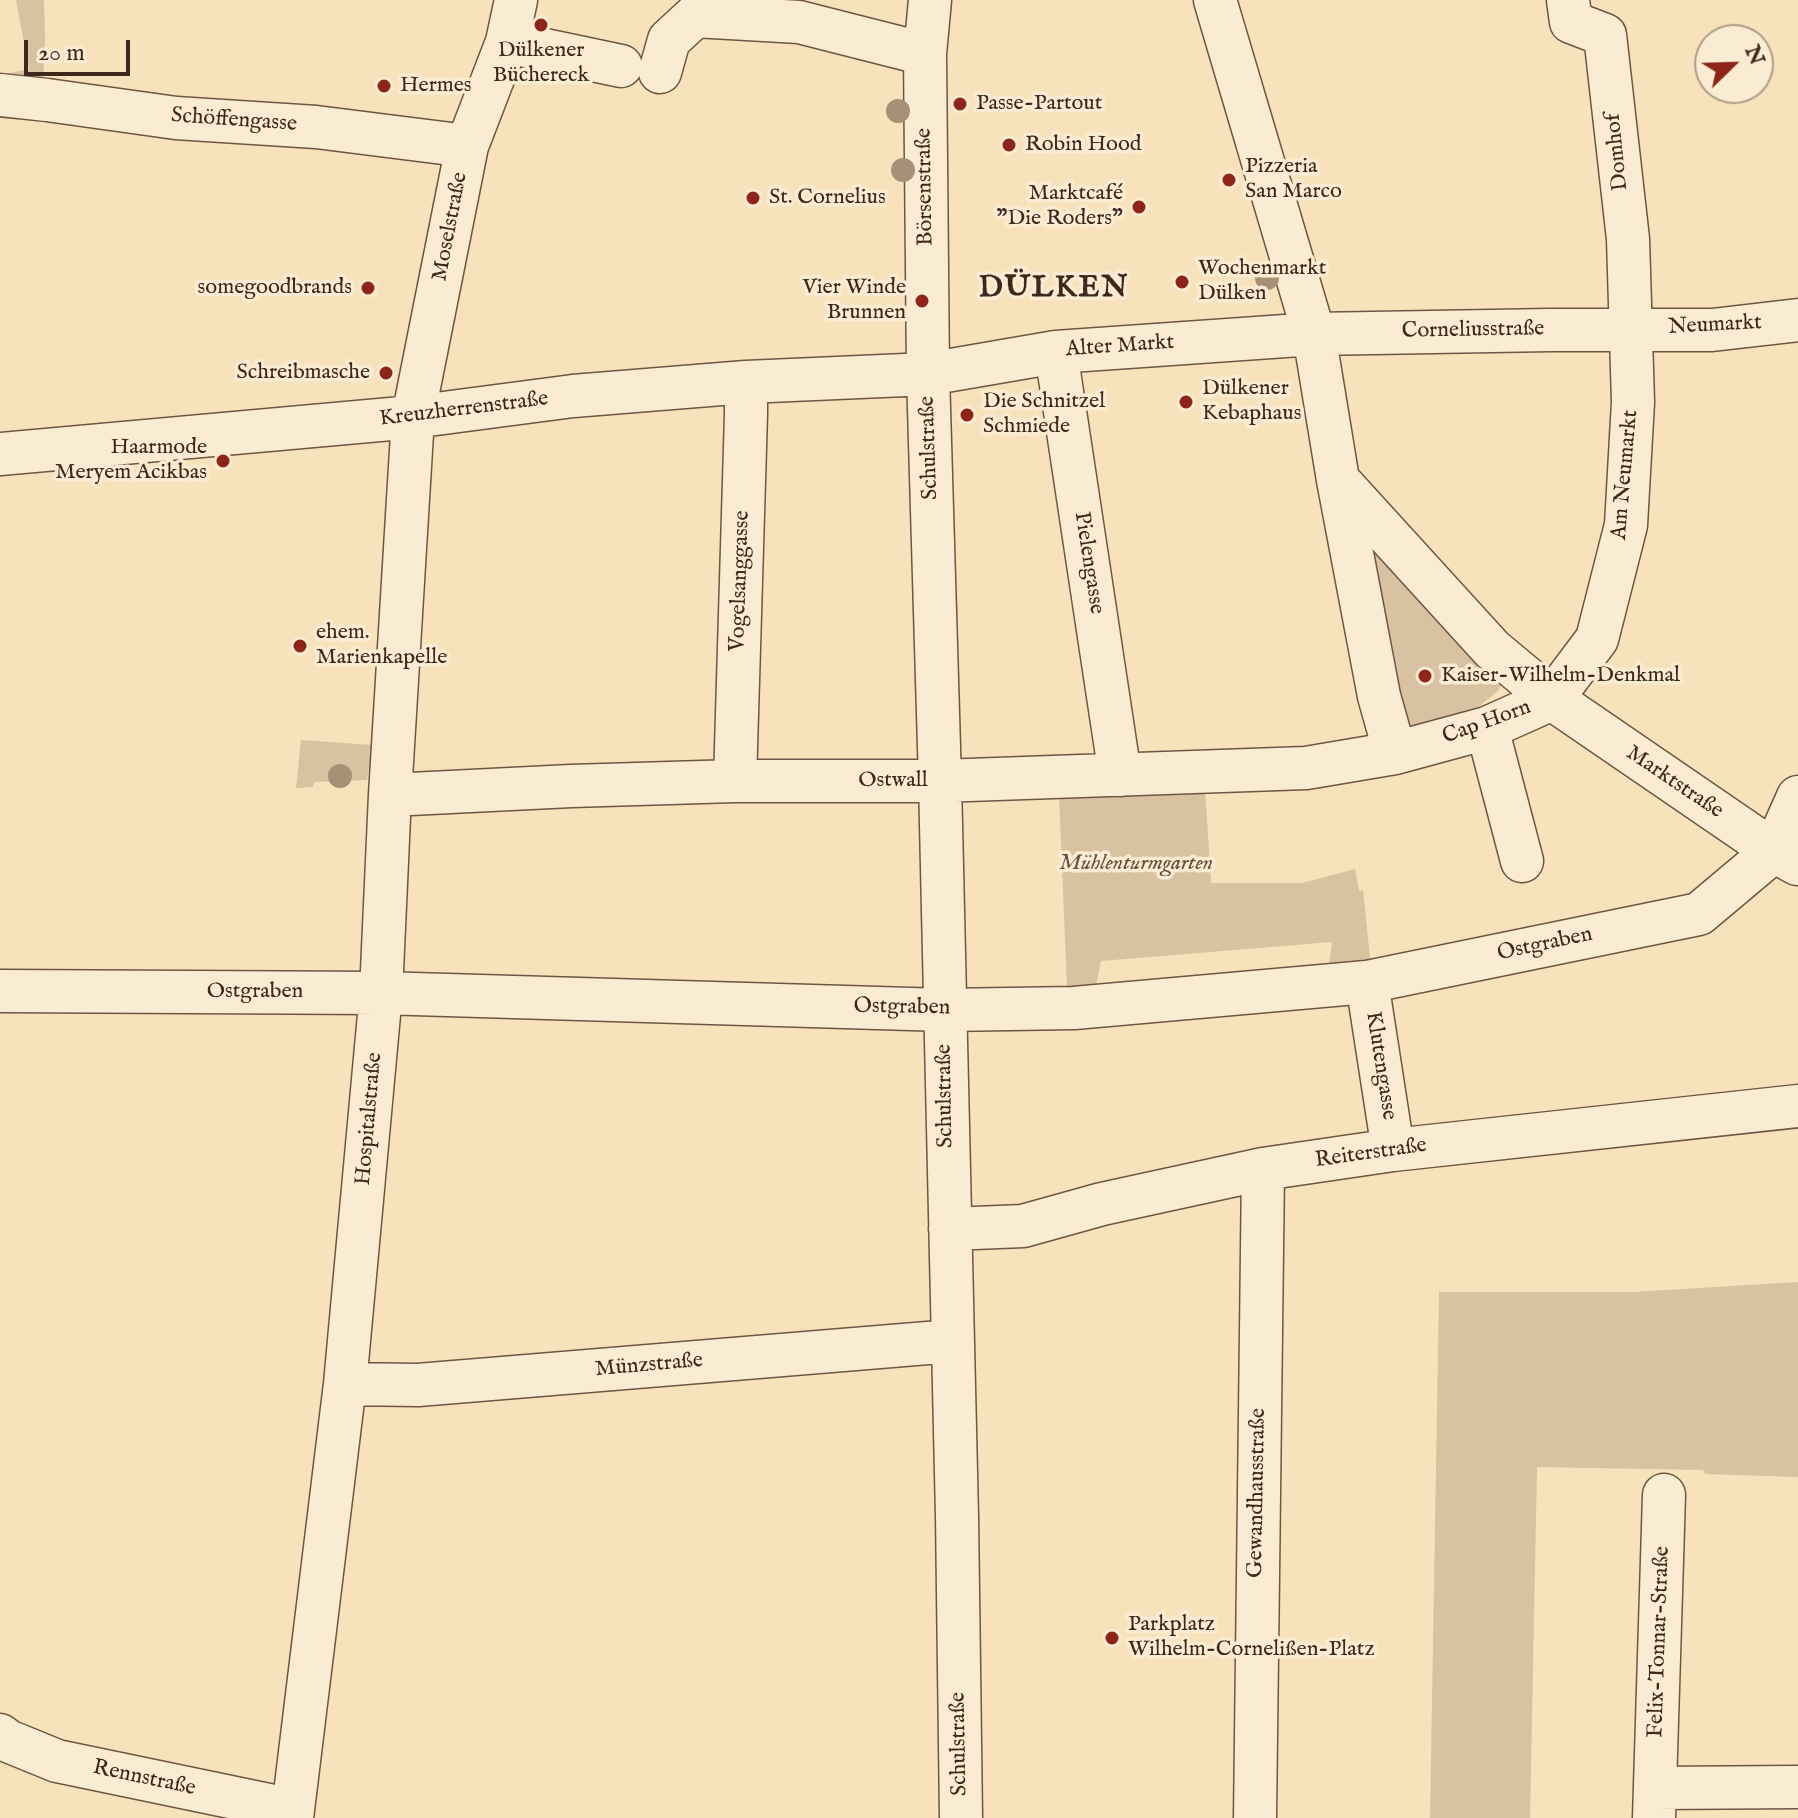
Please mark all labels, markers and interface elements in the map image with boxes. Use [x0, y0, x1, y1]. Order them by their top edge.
marker: Dülkener Büchereck [532, 16, 550, 34]
scale bar [28, 24, 134, 74]
north arrow [1694, 24, 1774, 104]
text: 20 m [38, 38, 85, 69]
place label: Dülkener Büchereck [493, 38, 589, 90]
text: N [1738, 41, 1771, 70]
place label: Hermes [400, 73, 472, 99]
marker: Hermes [375, 77, 393, 95]
place label: Passe-Partout [976, 91, 1102, 117]
marker: Passe-Partout [951, 95, 969, 113]
street label: Schöffengasse [170, 103, 298, 139]
street label: Domhof [1601, 112, 1635, 192]
street label: Börsenstraße [912, 128, 940, 246]
place label: Robin Hood [1025, 132, 1142, 158]
marker: Robin Hood [1000, 136, 1018, 154]
place label: Pizzeria San Marco [1245, 154, 1342, 206]
street label: Moselstraße [428, 170, 474, 284]
marker: Pizzeria San Marco [1220, 171, 1238, 189]
place label: Marktcafé "Die Roders" [997, 181, 1123, 232]
place label: St. Cornelius [769, 185, 886, 211]
marker: St. Cornelius [744, 189, 762, 207]
marker: Marktcafé "Die Roders" [1130, 198, 1148, 216]
place label: Wochenmarkt Dülken [1198, 256, 1326, 308]
district label: DÜLKEN [979, 272, 1129, 308]
marker: Wochenmarkt Dülken [1173, 273, 1191, 291]
place label: somegoodbrands [198, 275, 352, 301]
place label: Vier Winde Brunnen [802, 275, 906, 326]
marker: somegoodbrands [359, 279, 377, 297]
marker: Vier Winde Brunnen [913, 292, 931, 310]
street label: Neumarkt [1667, 310, 1763, 342]
street label: Corneliusstraße [1401, 317, 1545, 345]
street label: Alter Markt [1065, 330, 1175, 364]
place label: Schreibmasche [236, 360, 370, 386]
marker: Schreibmasche [377, 364, 395, 382]
place label: Dülkener Kebaphaus [1202, 376, 1301, 428]
street label: Kreuzherrenstraße [378, 387, 550, 433]
place label: Die Schnitzel Schmiede [983, 389, 1105, 440]
marker: Dülkener Kebaphaus [1177, 393, 1195, 411]
street label: Schulstraße [915, 396, 945, 500]
marker: Die Schnitzel Schmiede [958, 406, 976, 424]
street label: Am Neumarkt [1607, 409, 1645, 541]
place label: Haarmode Meryem Acikbas [55, 435, 207, 486]
marker: Haarmode Meryem Acikbas [214, 452, 232, 470]
street label: Vogelsanggasse [725, 510, 757, 652]
street label: Pielengasse [1067, 510, 1109, 616]
place label: ehem. Marienkapelle [316, 620, 447, 672]
marker: ehem. Marienkapelle [291, 637, 309, 655]
place label: Kaiser-Wilhelm-Denkmal [1441, 663, 1680, 689]
marker: Kaiser-Wilhelm-Denkmal [1416, 667, 1434, 685]
street label: Cap Horn [1439, 695, 1535, 751]
street label: Marktstraße [1620, 741, 1728, 825]
street label: Ostwall [858, 768, 928, 794]
park label: Mühlenturmgarten [1059, 851, 1213, 877]
street label: Ostgraben [1495, 922, 1595, 968]
street label: Ostgraben [207, 979, 303, 1005]
street label: Ostgraben [853, 994, 951, 1022]
street label: Klutengasse [1358, 1010, 1402, 1122]
street label: Schulstraße [932, 1044, 960, 1148]
street label: Hospitalstraße [351, 1052, 389, 1186]
street label: Reiterstraße [1313, 1133, 1429, 1175]
street label: Münzstraße [594, 1348, 704, 1384]
street label: Gewandhausstraße [1243, 1408, 1273, 1578]
street label: Felix-Tonnar-Straße [1643, 1546, 1677, 1738]
place label: Parkplatz Wilhelm-Cornelißen-Platz [1128, 1612, 1375, 1664]
marker: Parkplatz Wilhelm-Cornelißen-Platz [1103, 1629, 1121, 1647]
street label: Schulstraße [946, 1692, 974, 1796]
street label: Rennstraße [90, 1755, 198, 1803]

